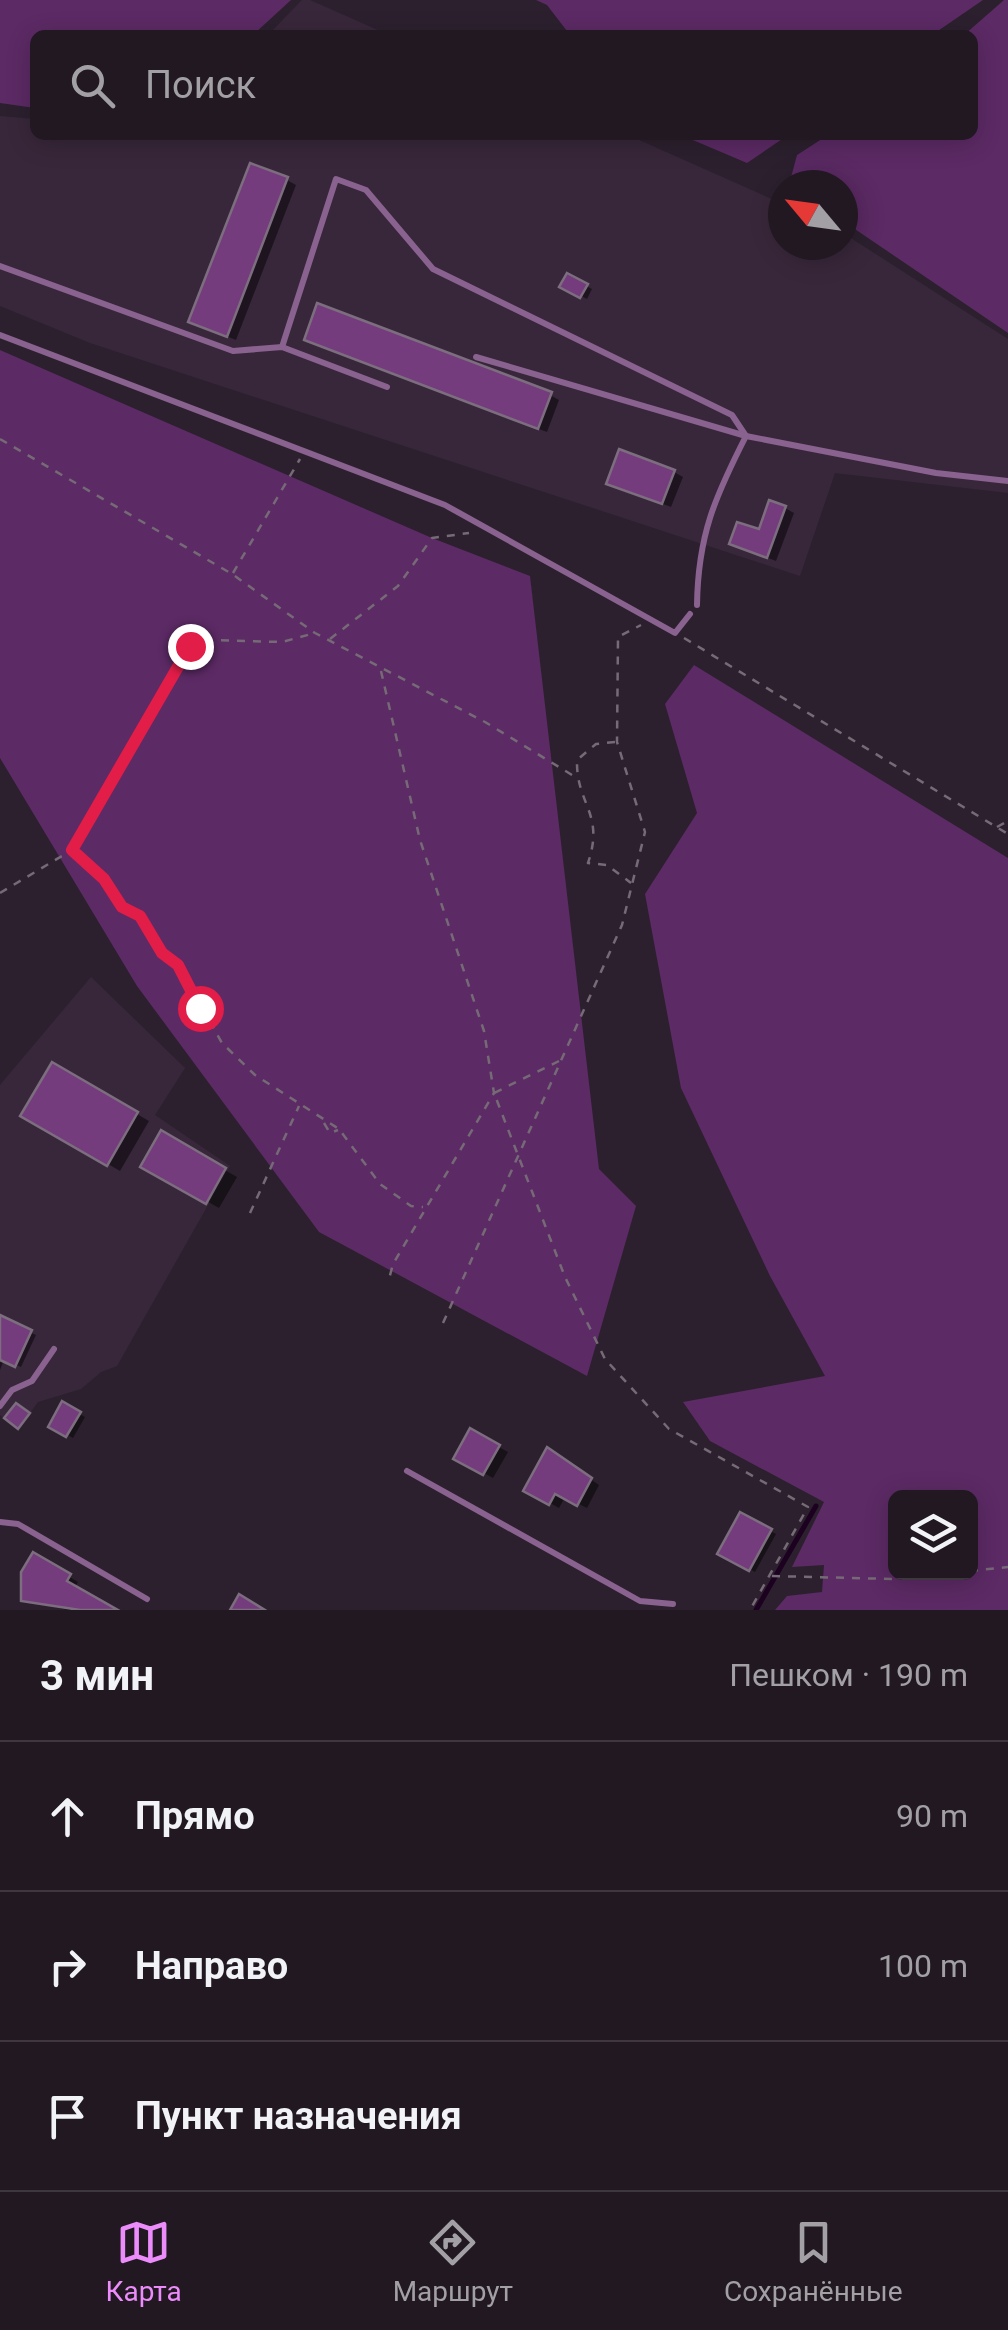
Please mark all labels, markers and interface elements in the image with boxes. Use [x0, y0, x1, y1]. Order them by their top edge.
search box [30, 30, 978, 140]
icon: search [65, 58, 120, 113]
text: Поиск [145, 63, 256, 107]
north arrow [768, 170, 858, 260]
route end [168, 624, 214, 670]
route start [178, 986, 224, 1032]
map controls [888, 1490, 978, 1580]
button: layers [888, 1490, 978, 1580]
text: 3 мин [40, 1651, 154, 1700]
text: Пешком · 190 m [729, 1656, 968, 1694]
icon: ahead [40, 1789, 95, 1844]
text: Прямо [135, 1794, 255, 1838]
text: 90 m [896, 1797, 968, 1835]
icon: right [40, 1939, 95, 1994]
text: Направо [135, 1944, 288, 1988]
text: 100 m [878, 1947, 968, 1985]
icon: arrive [40, 2089, 95, 2144]
text: Пункт назначения [135, 2094, 462, 2138]
tab: Карта [105, 2215, 182, 2308]
tab: Маршрут [393, 2215, 513, 2308]
tab: Сохранённые [724, 2215, 903, 2308]

